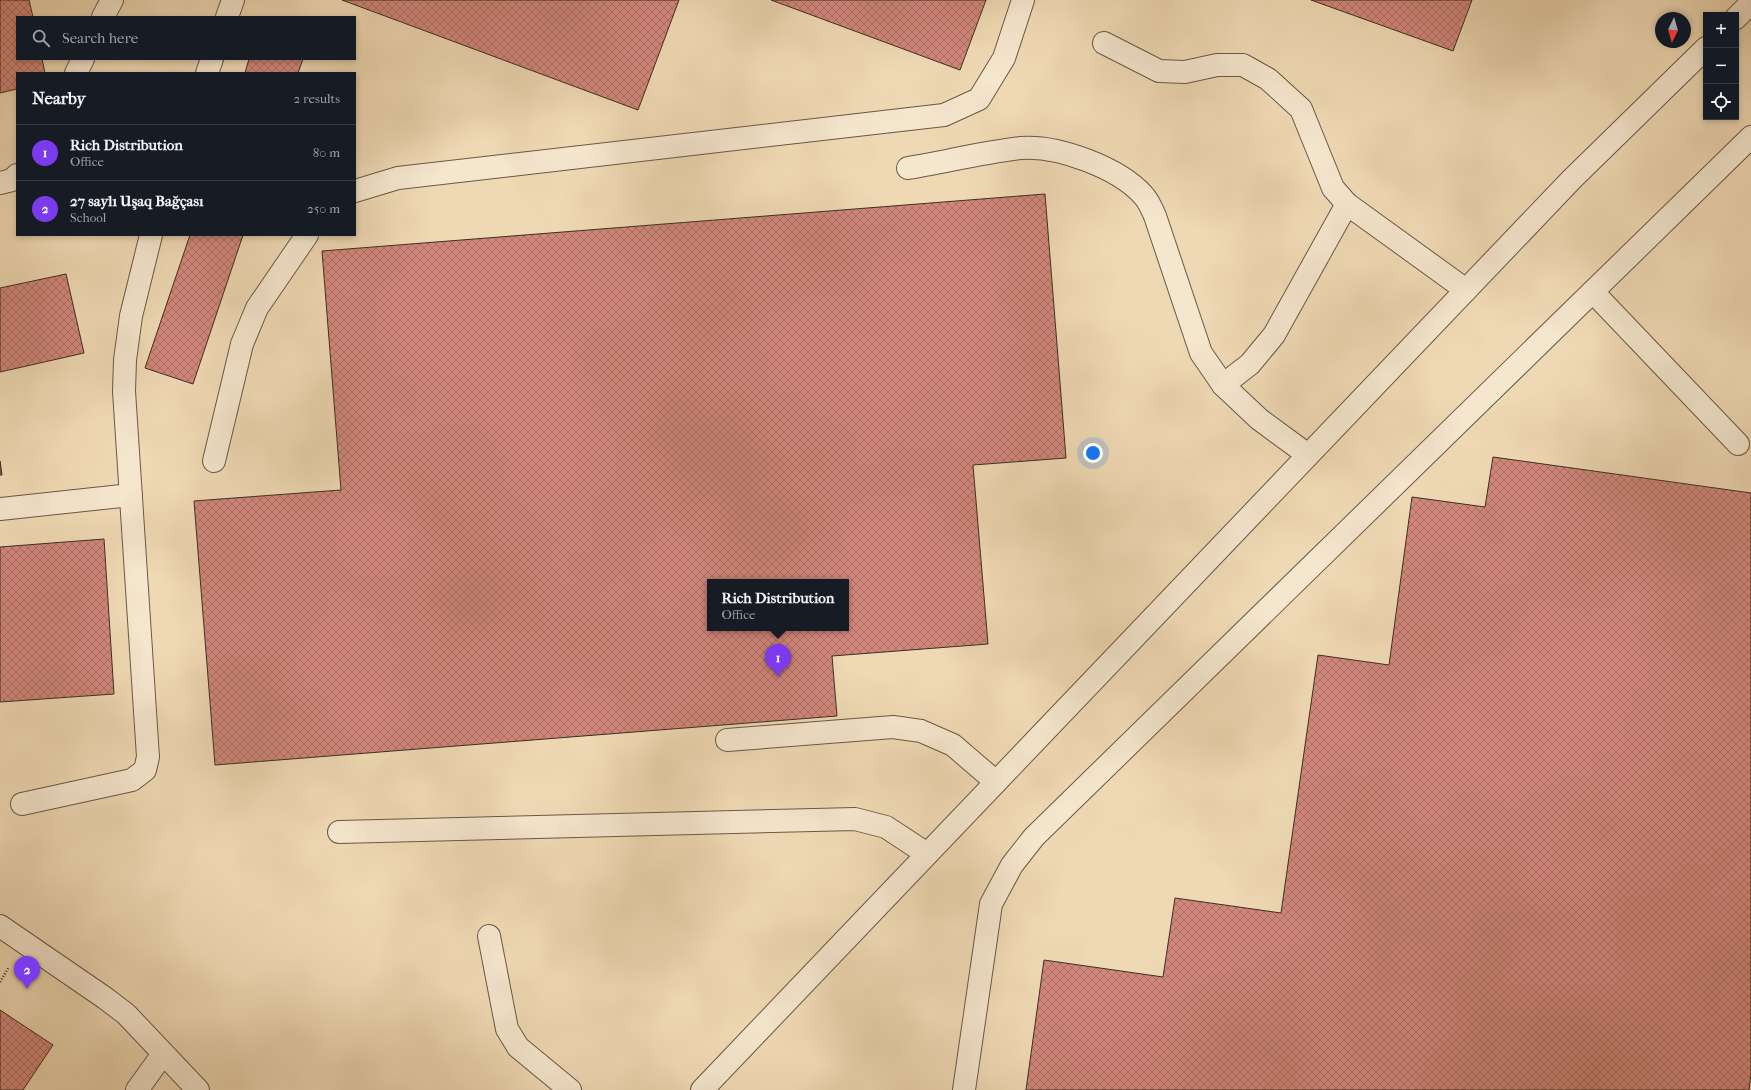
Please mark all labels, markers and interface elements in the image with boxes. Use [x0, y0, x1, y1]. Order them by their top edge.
north arrow [1655, 12, 1691, 48]
map controls [1703, 12, 1739, 120]
button: + [1703, 12, 1739, 48]
search box [16, 16, 356, 60]
icon: search [30, 27, 52, 49]
text: Search here [62, 29, 138, 47]
button: − [1703, 48, 1739, 84]
button: locate [1703, 84, 1739, 120]
text: Nearby [32, 88, 86, 108]
text: 2 results [294, 91, 340, 106]
text: Rich Distribution [70, 136, 183, 154]
text: 1 [43, 145, 47, 160]
text: 80 m [313, 145, 340, 160]
text: Office [70, 154, 104, 169]
text: 27 saylı Uşaq Bağçası [70, 192, 203, 210]
text: 2 [42, 201, 48, 216]
text: 250 m [307, 201, 340, 216]
text: School [70, 210, 106, 225]
your location [1083, 443, 1103, 463]
popup [707, 579, 849, 631]
text: Rich Distribution [722, 589, 834, 607]
text: Office [722, 607, 755, 622]
pin: 1 [765, 644, 791, 677]
pin: 2 [14, 956, 40, 989]

